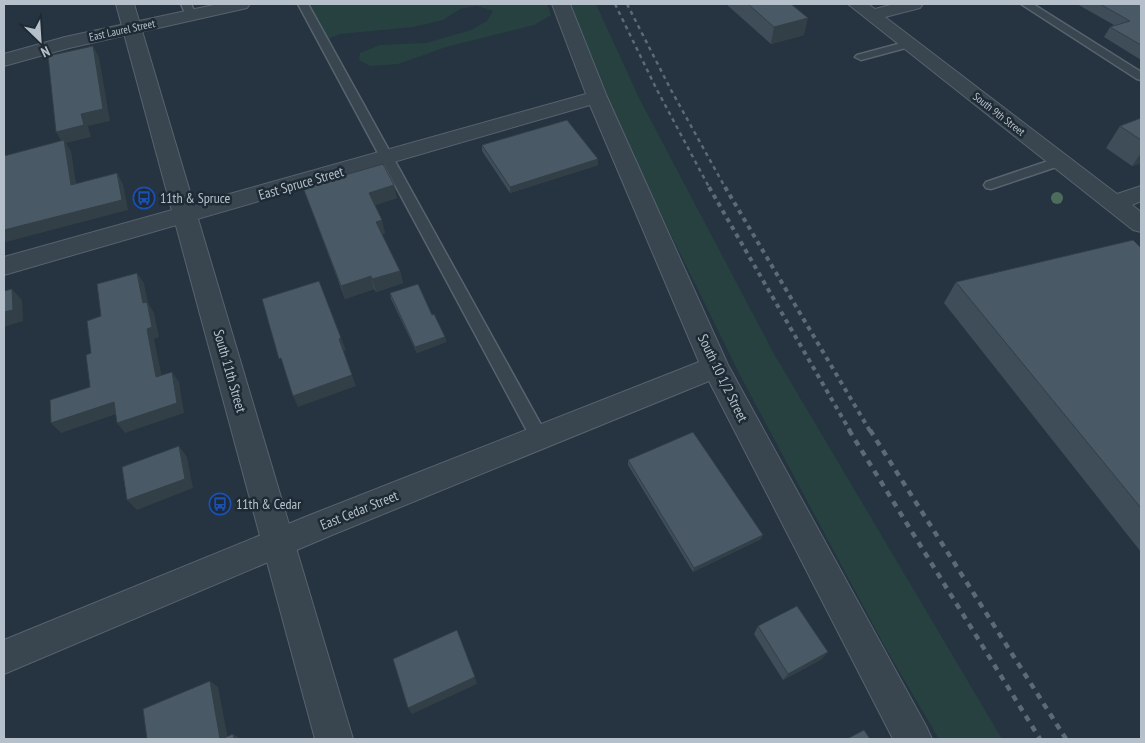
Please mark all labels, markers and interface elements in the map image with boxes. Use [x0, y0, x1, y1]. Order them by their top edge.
north arrow [15, 15, 65, 65]
street label: East Laurel Street [88, 16, 156, 44]
text: N [38, 42, 53, 62]
street label: South 9th Street [970, 89, 1028, 139]
street label: East Spruce Street [256, 162, 346, 204]
bus stop icon: 11th & Spruce [132, 186, 156, 210]
place label: 11th & Spruce [160, 189, 230, 207]
street label: South 11th Street [210, 327, 250, 415]
street label: South 10 1/2 Street [694, 331, 752, 425]
street label: East Cedar Street [317, 486, 401, 534]
bus stop icon: 11th & Cedar [208, 492, 232, 516]
place label: 11th & Cedar [236, 495, 301, 513]

